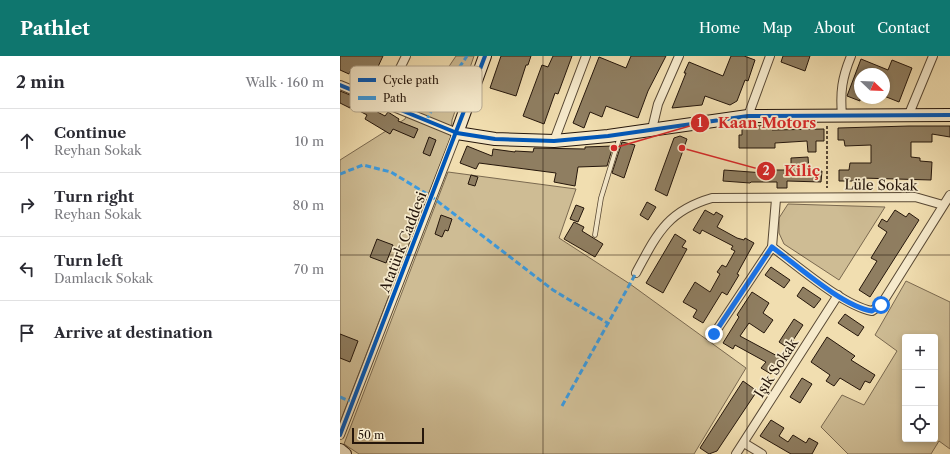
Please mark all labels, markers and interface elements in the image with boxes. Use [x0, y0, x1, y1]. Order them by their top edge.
text: Pathlet [20, 17, 90, 40]
text: Home [699, 19, 740, 37]
text: Map [762, 19, 792, 37]
text: About [814, 19, 855, 37]
text: Contact [877, 19, 930, 37]
legend [350, 66, 482, 112]
north arrow [854, 68, 890, 104]
text: 2 min [16, 72, 65, 92]
text: Cycle path [383, 73, 439, 87]
text: Walk · 160 m [245, 74, 324, 90]
text: Path [383, 91, 407, 105]
callout: Kaan Motors [690, 109, 824, 136]
text: Kaan Motors [718, 113, 816, 132]
text: 1 [697, 115, 703, 130]
text: Continue [54, 123, 126, 142]
icon: ahead [16, 130, 38, 152]
text: 10 m [295, 133, 324, 149]
text: Reyhan Sokak [54, 142, 142, 158]
callout: Kiliç [756, 157, 828, 184]
text: Kiliç [784, 161, 820, 180]
text: 2 [762, 163, 770, 178]
street label: Lüle Sokak [844, 175, 919, 195]
text: Turn right [54, 187, 134, 206]
street label: Atatürk Caddesi [375, 189, 431, 296]
icon: right [16, 194, 38, 216]
text: 80 m [292, 197, 324, 213]
text: Reyhan Sokak [54, 206, 142, 222]
text: Turn left [54, 251, 123, 270]
icon: left [16, 258, 38, 280]
text: 70 m [294, 261, 324, 277]
text: Damlacık Sokak [54, 270, 153, 286]
route start [872, 296, 890, 314]
icon: arrive [16, 322, 38, 344]
text: Arrive at destination [54, 323, 213, 342]
route end [705, 325, 723, 343]
street label: Işık Sokak [750, 334, 802, 401]
map controls [902, 334, 938, 442]
button: + [902, 334, 938, 370]
button: − [902, 370, 938, 406]
button: locate [902, 406, 938, 442]
scale bar [352, 426, 424, 445]
text: 50 m [358, 428, 384, 442]

